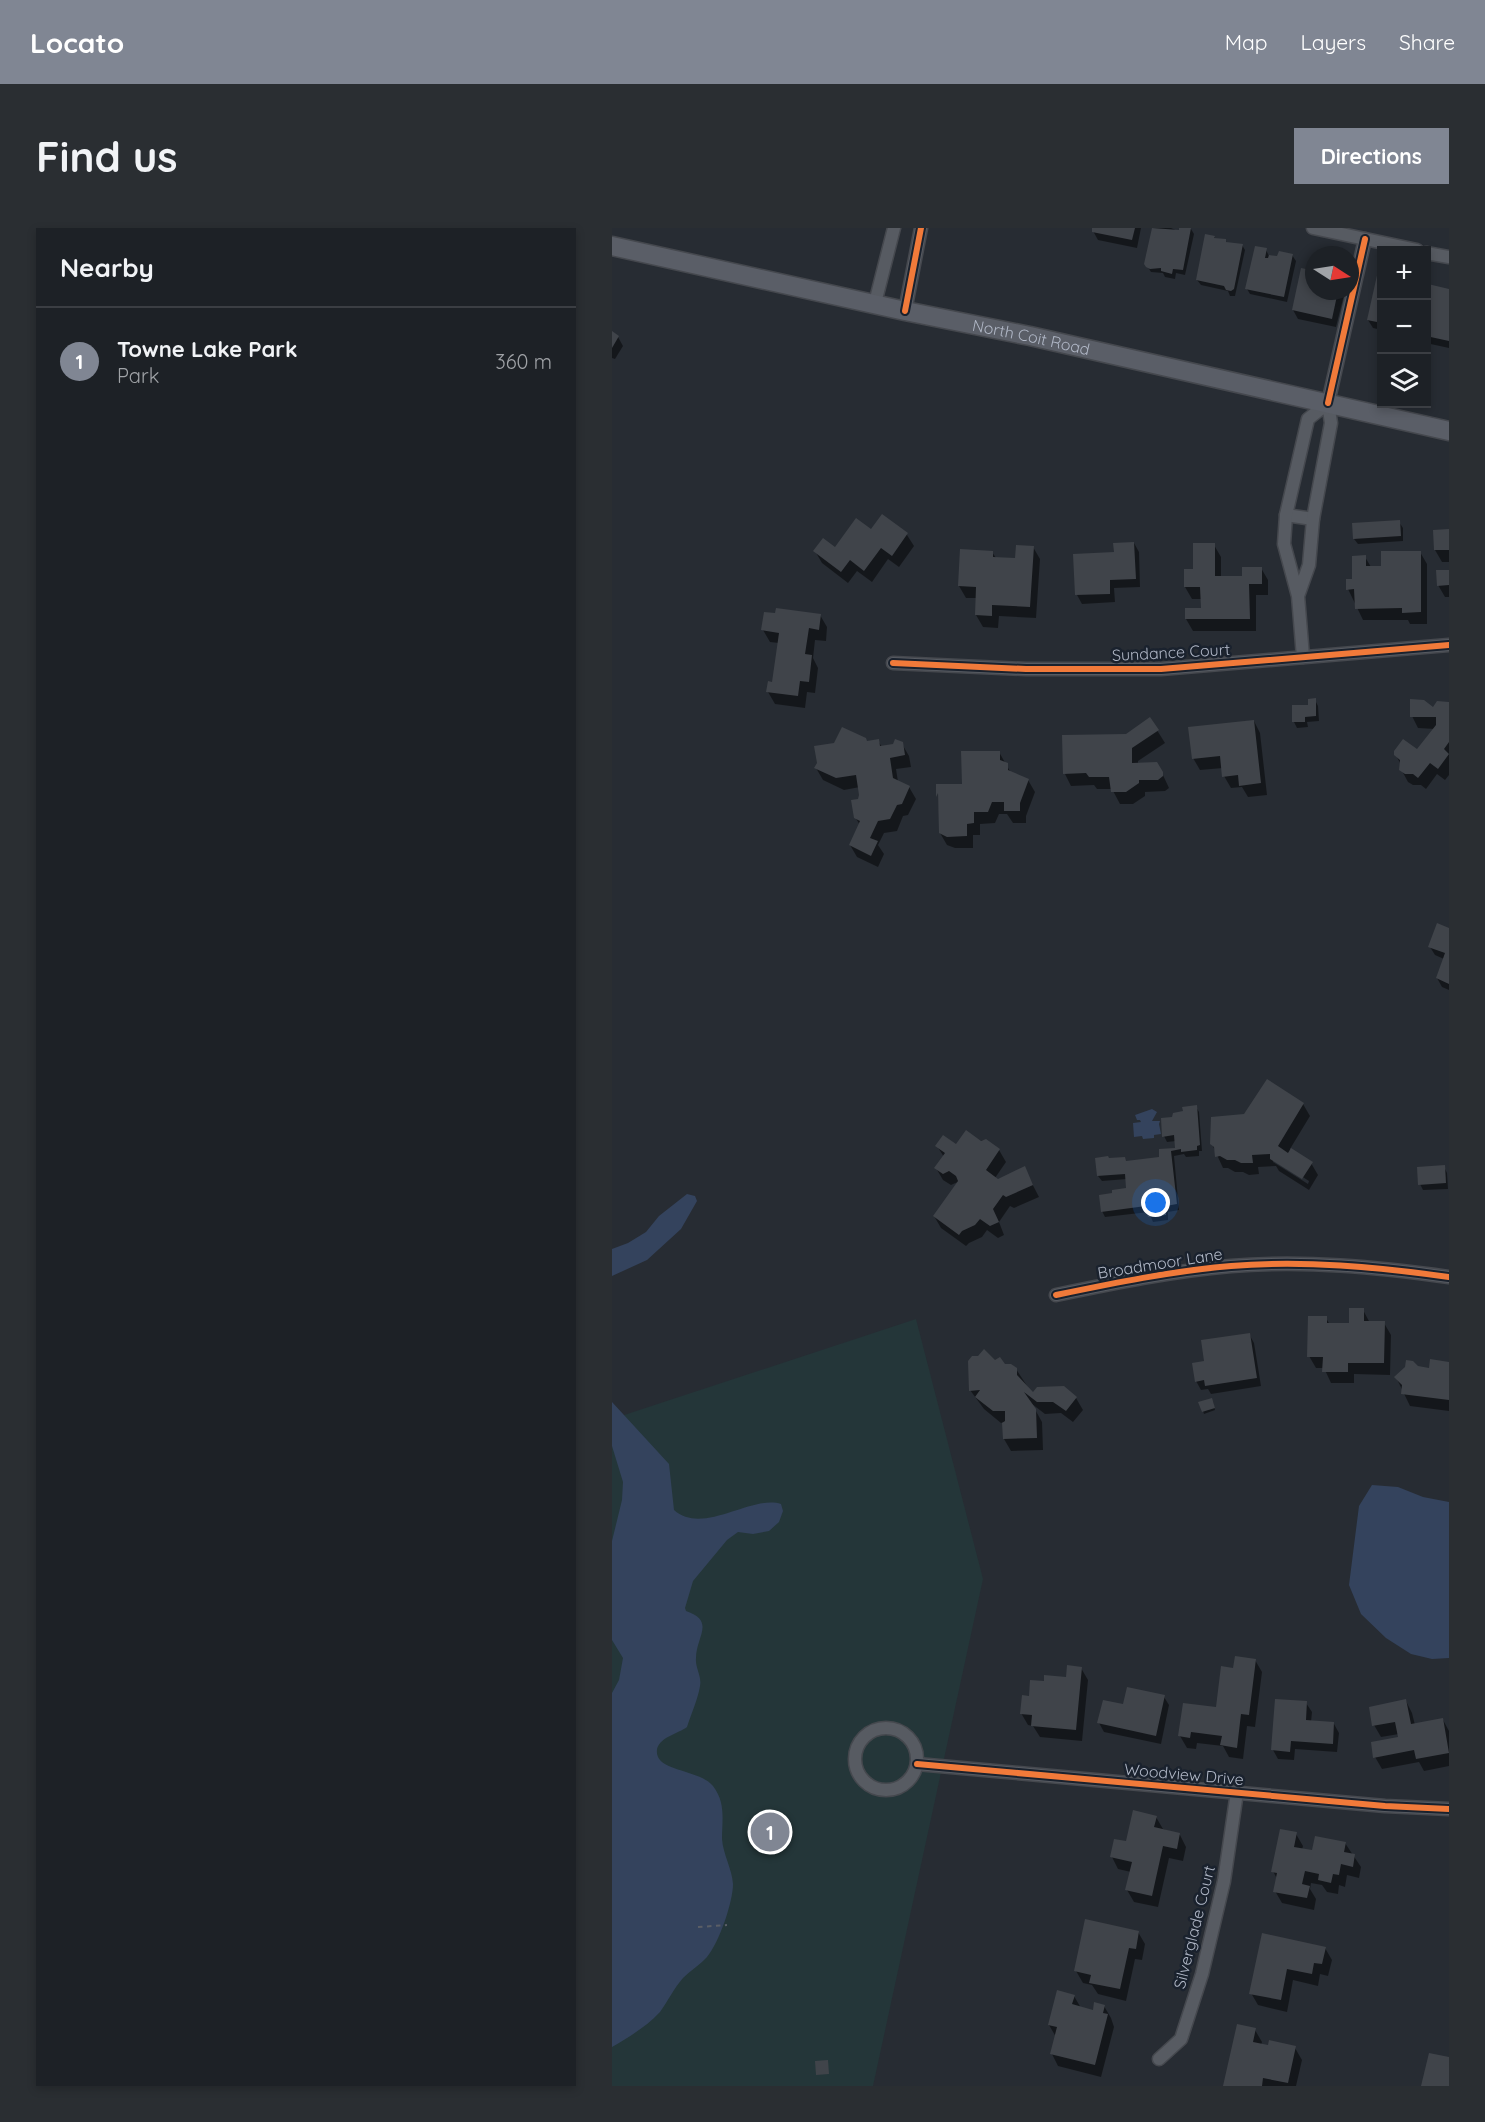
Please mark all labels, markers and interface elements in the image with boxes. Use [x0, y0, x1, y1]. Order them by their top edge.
text: Locato [30, 25, 124, 60]
text: Map [1225, 29, 1268, 55]
text: Layers [1301, 29, 1366, 55]
text: Share [1399, 29, 1455, 55]
button: Directions [1294, 128, 1449, 184]
text: Find us [36, 130, 178, 183]
north arrow [1305, 246, 1359, 300]
map controls [1377, 246, 1431, 408]
button: + [1377, 246, 1431, 300]
text: Nearby [60, 251, 154, 284]
button: − [1377, 300, 1431, 354]
street label: North Coit Road [971, 315, 1092, 359]
text: Towne Lake Park [117, 335, 297, 363]
text: 1 [76, 349, 83, 374]
text: 360 m [495, 349, 552, 374]
button: layers [1377, 354, 1431, 408]
text: Park [117, 363, 159, 388]
street label: Sundance Court [1111, 639, 1231, 665]
your location [1141, 1188, 1170, 1217]
street label: Broadmoor Lane [1096, 1243, 1224, 1283]
street label: Woodview Drive [1123, 1759, 1245, 1789]
pin: 1 [750, 1810, 790, 1854]
street label: Silverglade Court [1169, 1863, 1219, 1991]

